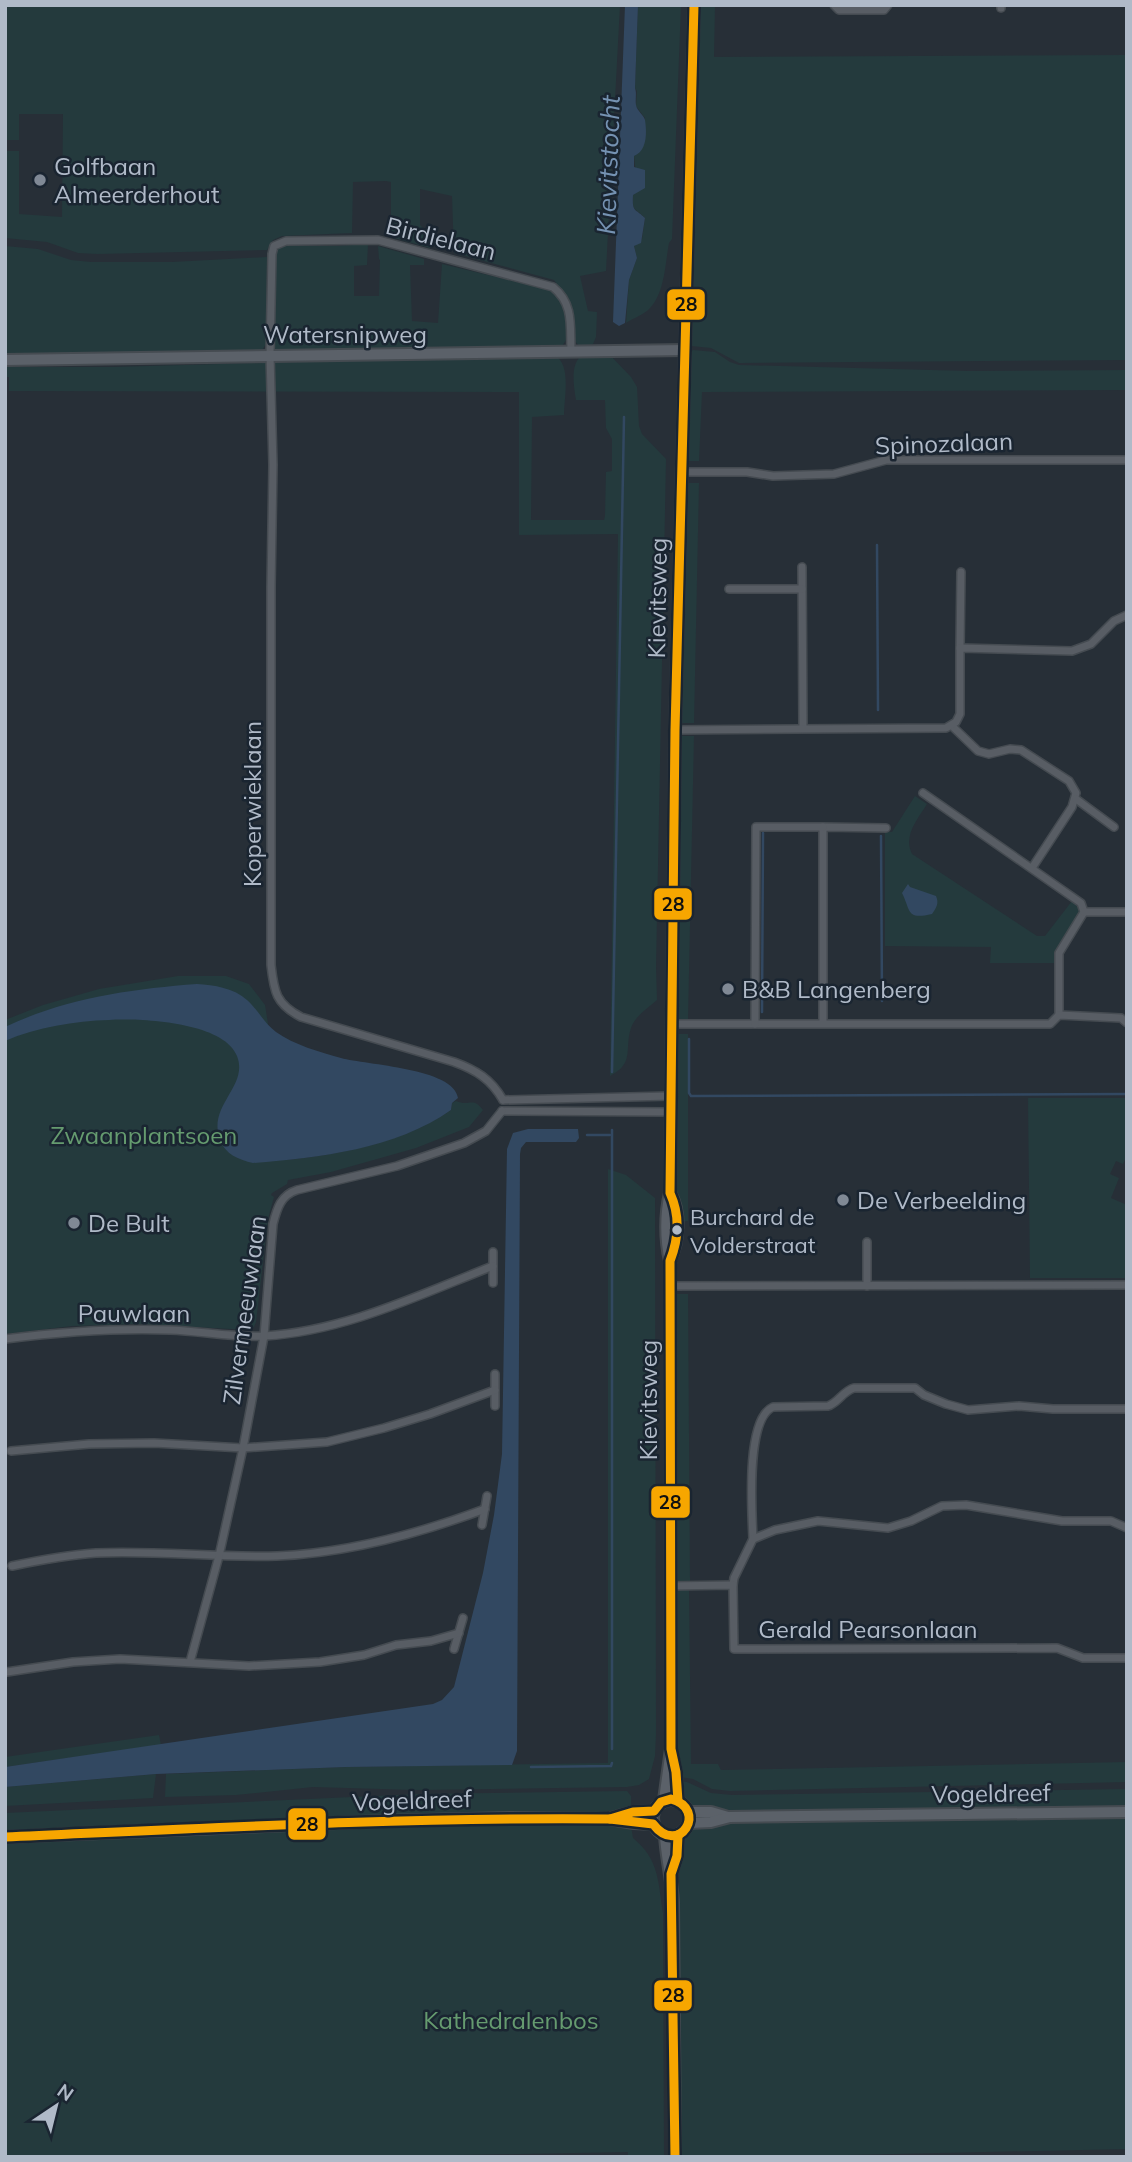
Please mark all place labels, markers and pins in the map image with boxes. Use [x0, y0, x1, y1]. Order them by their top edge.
place label: Golfbaan Almeerderhout [54, 151, 219, 209]
marker: Golfbaan Almeerderhout [32, 172, 48, 188]
place label: B&B Langenberg [742, 974, 931, 1004]
marker: B&B Langenberg [720, 981, 736, 997]
place label: De Verbeelding [857, 1185, 1026, 1215]
marker: De Verbeelding [835, 1192, 851, 1208]
place label: Burchard de Volderstraat [690, 1203, 816, 1259]
place label: De Bult [88, 1208, 170, 1238]
marker: De Bult [66, 1215, 82, 1231]
marker: Burchard de Volderstraat [670, 1223, 684, 1237]

